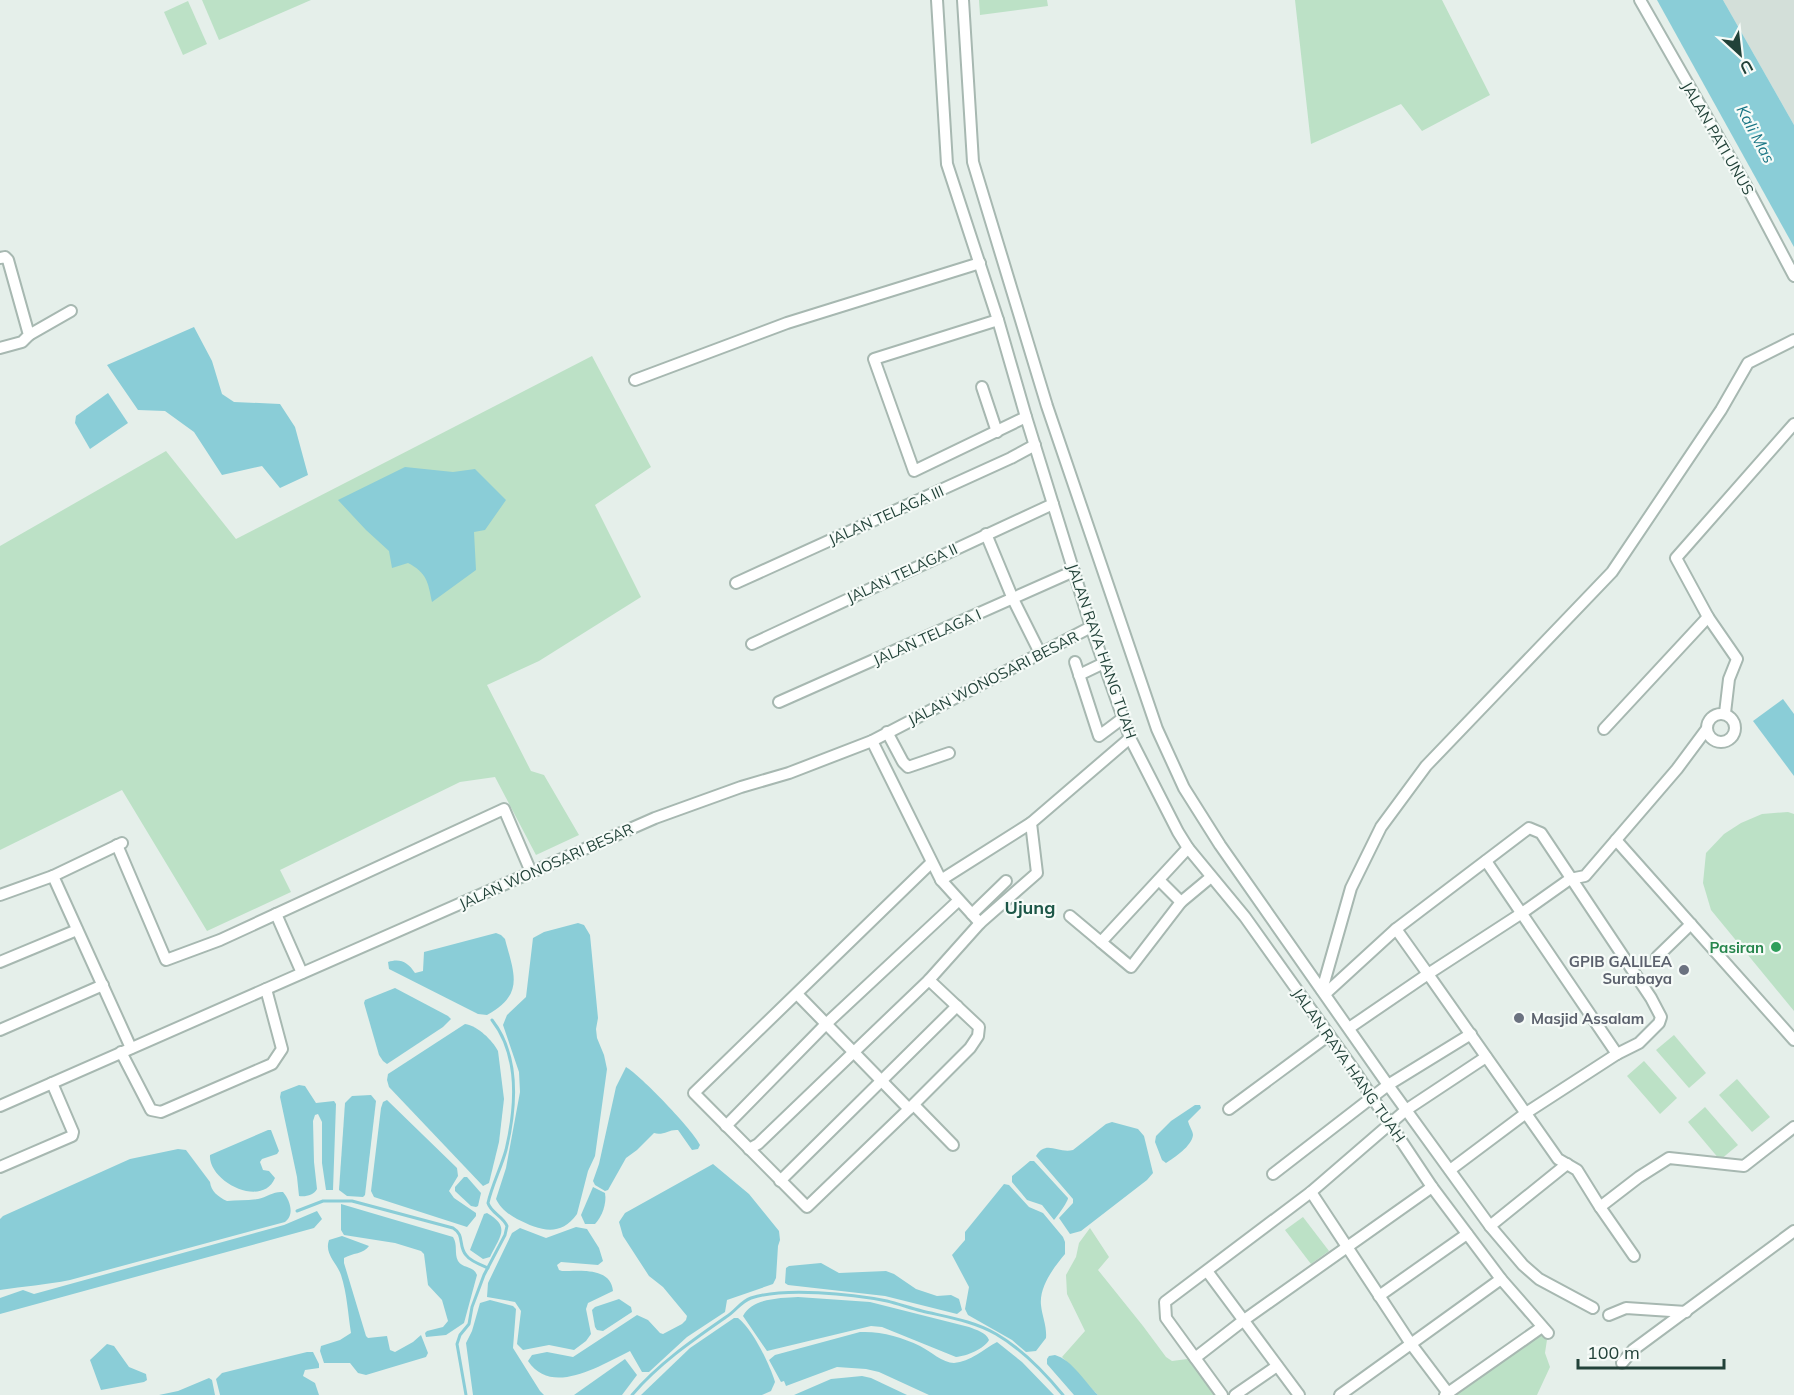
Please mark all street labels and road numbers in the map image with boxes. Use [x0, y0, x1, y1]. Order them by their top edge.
street label: JALAN PATI UNUS [1678, 78, 1758, 198]
street label: JALAN TELAGA III [825, 481, 947, 549]
street label: JALAN TELAGA II [843, 539, 961, 607]
street label: JALAN RAYA HANG TUAH [1063, 561, 1141, 741]
street label: JALAN TELAGA I [870, 605, 984, 669]
street label: JALAN WONOSARI BESAR [905, 627, 1081, 729]
street label: JALAN WONOSARI BESAR [456, 819, 636, 913]
street label: JALAN RAYA HANG TUAH [1288, 984, 1410, 1146]

